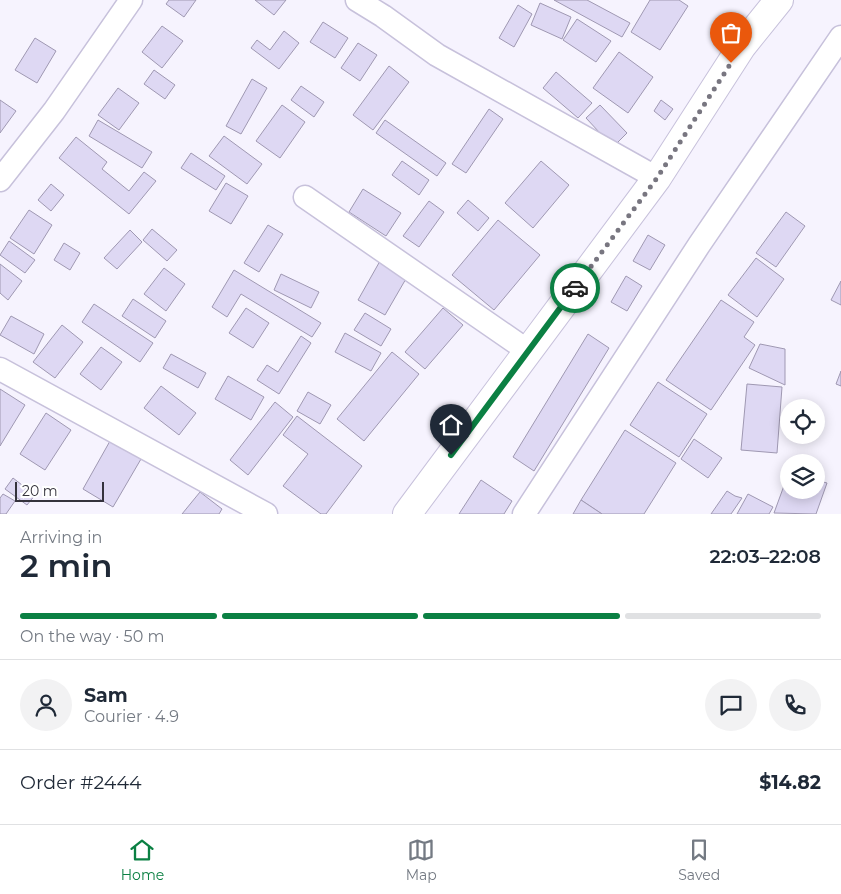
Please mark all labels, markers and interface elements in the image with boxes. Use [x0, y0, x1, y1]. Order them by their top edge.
pin [710, 12, 752, 63]
icon: bag [717, 19, 745, 47]
courier [550, 263, 600, 313]
icon: car [561, 274, 589, 302]
map controls [780, 399, 825, 499]
button: locate [780, 399, 825, 444]
pin [430, 404, 472, 455]
icon: home [437, 411, 465, 439]
button: layers [780, 454, 825, 499]
scale bar [15, 479, 104, 502]
text: 20 m [22, 482, 58, 500]
text: Arriving in [20, 528, 102, 547]
text: 22:03–22:08 [709, 545, 821, 568]
text: 2 min [20, 546, 112, 585]
text: On the way · 50 m [20, 627, 164, 646]
button: person [20, 679, 72, 731]
button: chat [705, 679, 757, 731]
button: phone [769, 679, 821, 731]
text: Sam [84, 684, 128, 707]
text: Courier · 4.9 [84, 707, 179, 726]
text: Order #2444 [20, 771, 142, 794]
text: $14.82 [759, 771, 821, 794]
tab: Home [121, 836, 164, 884]
tab: Map [406, 836, 437, 884]
tab: Saved [678, 836, 720, 884]

